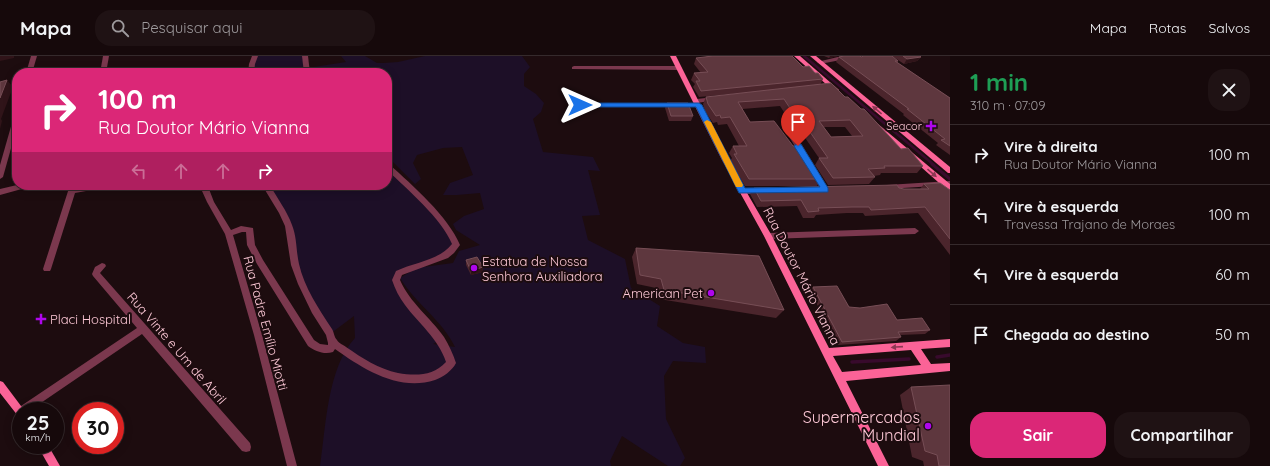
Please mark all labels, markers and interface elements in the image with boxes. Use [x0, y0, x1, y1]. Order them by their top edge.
search box [95, 10, 375, 46]
text: Mapa [20, 16, 71, 40]
icon: search [109, 17, 131, 39]
text: Pesquisar aqui [141, 18, 243, 37]
text: Mapa [1090, 19, 1127, 37]
text: Rotas [1149, 19, 1186, 37]
text: Salvos [1208, 19, 1250, 37]
text: 1 min [970, 67, 1028, 97]
button: close [1208, 69, 1250, 111]
text: 100 m [98, 81, 177, 116]
icon: right [32, 84, 84, 136]
position arrow [559, 84, 601, 126]
text: 310 m · 07:09 [970, 97, 1046, 113]
pin [781, 105, 815, 146]
one-way arrow [872, 105, 883, 114]
icon: arrive [787, 111, 809, 133]
text: Rua Doutor Mário Vianna [98, 116, 310, 139]
place label: Seacor [886, 119, 923, 133]
marker: Seacor [925, 120, 937, 132]
text: Vire à direita [1004, 137, 1098, 156]
icon: right [970, 144, 992, 166]
text: 100 m [1209, 145, 1250, 164]
text: Rua Doutor Mário Vianna [1004, 156, 1157, 172]
icon: left [128, 160, 150, 182]
icon: ahead [170, 160, 192, 182]
icon: ahead [212, 160, 234, 182]
icon: right [254, 160, 276, 182]
one-way arrow [928, 168, 937, 177]
text: Vire à esquerda [1004, 197, 1119, 216]
street label: Rua Doutor Mário Vianna [760, 204, 844, 348]
icon: left [970, 204, 992, 226]
text: 100 m [1209, 205, 1250, 224]
text: Travessa Trajano de Moraes [1004, 216, 1175, 232]
place label: Estatua de Nossa Senhora Auxiliadora [482, 253, 603, 284]
street label: Rua Padre Emílio Miotti [240, 254, 292, 392]
marker: Estatua de Nossa Senhora Auxiliadora [469, 263, 479, 273]
icon: left [970, 264, 992, 286]
text: Vire à esquerda [1004, 265, 1119, 284]
text: 60 m [1215, 265, 1250, 284]
place label: American Pet [623, 285, 703, 301]
marker: American Pet [706, 288, 716, 298]
street label: Rua Vinte e Um de Abril [124, 289, 230, 407]
place label: Placi Hospital [50, 311, 131, 327]
marker: Placi Hospital [35, 313, 47, 325]
icon: arrive [970, 324, 992, 346]
text: Chegada ao destino [1004, 325, 1149, 344]
text: 50 m [1215, 325, 1250, 344]
one-way arrow [891, 344, 903, 351]
speed limit sign: 30 [72, 402, 124, 454]
place label: Supermercados Mundial [803, 407, 920, 445]
text: 25 [27, 410, 49, 435]
button: Sair [970, 412, 1106, 458]
button: Compartilhar [1114, 412, 1250, 458]
marker: Supermercados Mundial [923, 421, 933, 431]
text: km/h [25, 431, 51, 444]

